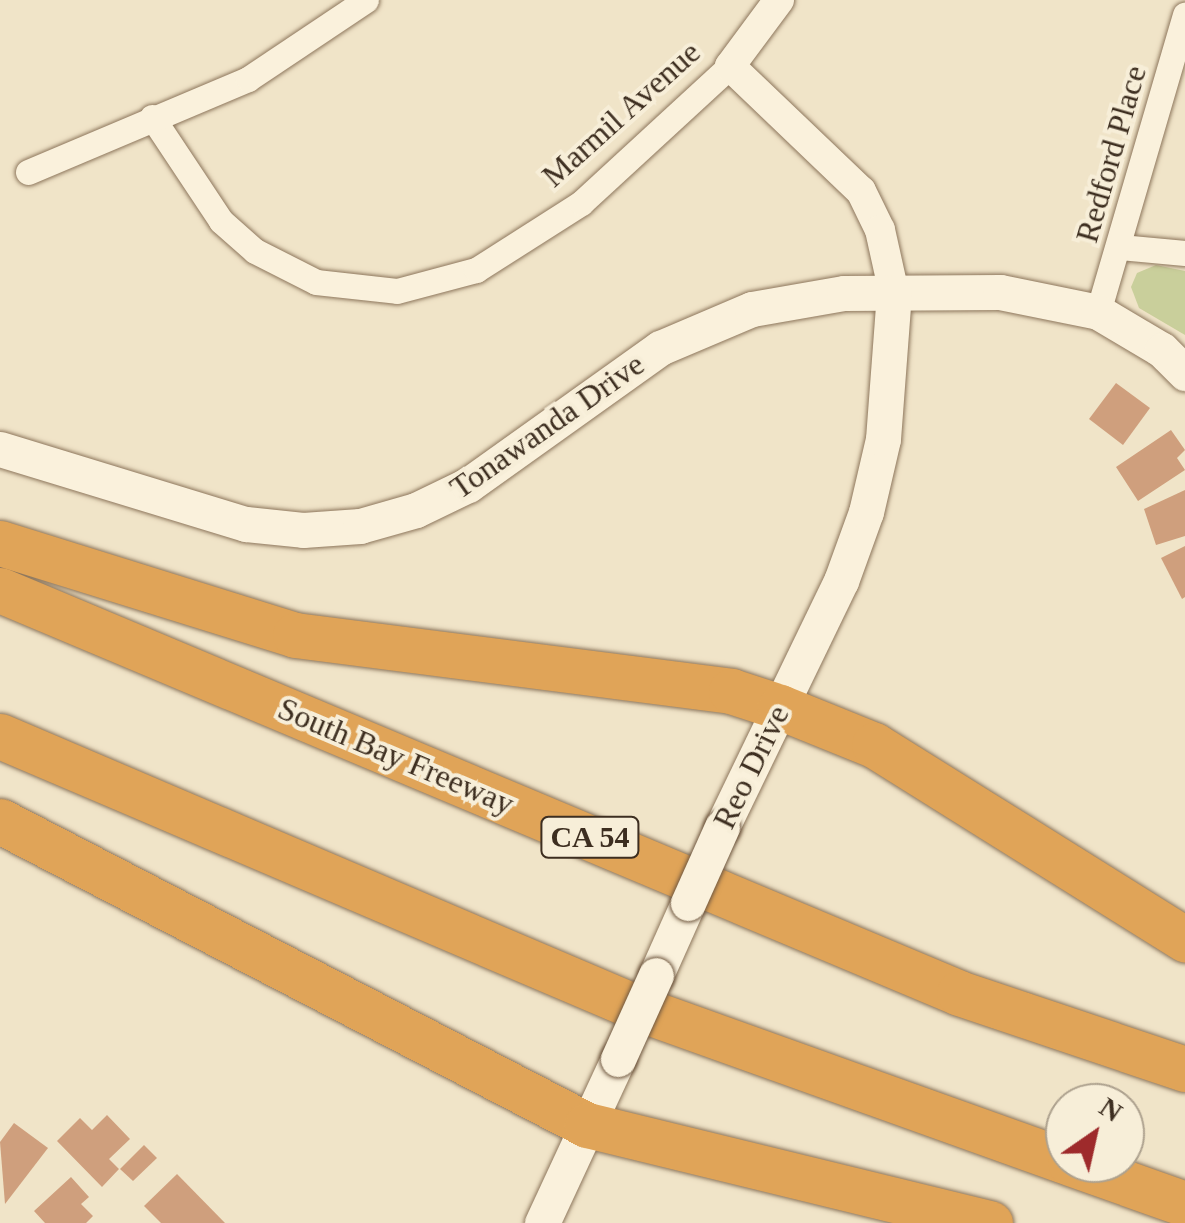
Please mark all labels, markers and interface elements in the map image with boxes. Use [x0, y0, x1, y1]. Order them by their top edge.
street label: Marmil Avenue [533, 32, 709, 196]
street label: Redford Place [1067, 61, 1155, 247]
street label: Tonawanda Drive [443, 345, 651, 507]
street label: South Bay Freeway [272, 689, 520, 823]
street label: Reo Drive [705, 699, 797, 835]
road number: CA 54 [538, 812, 642, 862]
north arrow [1045, 1083, 1145, 1183]
text: N [1094, 1091, 1128, 1128]

